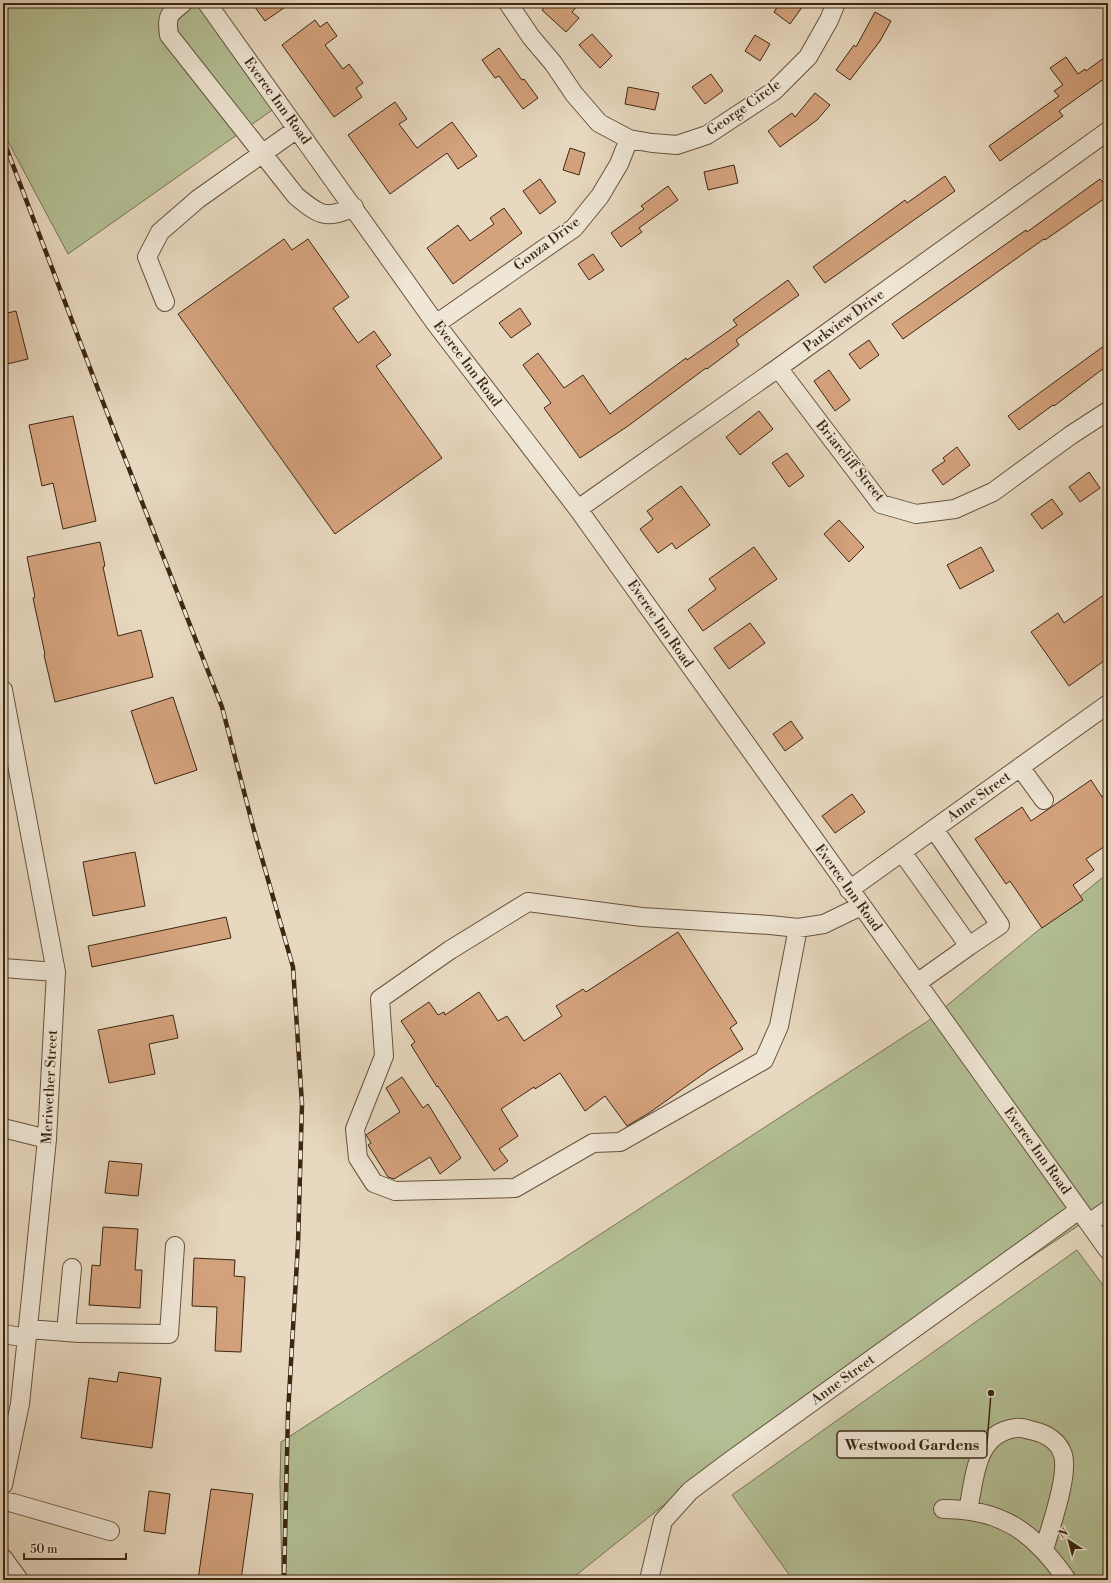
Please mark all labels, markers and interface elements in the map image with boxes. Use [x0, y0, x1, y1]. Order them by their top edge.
street label: Everee Inn Road [239, 54, 315, 148]
street label: George Circle [703, 76, 785, 140]
street label: Gonza Drive [510, 213, 584, 275]
street label: Parkview Drive [800, 286, 888, 356]
street label: Everee Inn Road [429, 317, 505, 411]
street label: Briarcliff Street [811, 416, 888, 505]
street label: Everee Inn Road [623, 577, 697, 672]
street label: Anne Street [943, 768, 1014, 827]
street label: Everee Inn Road [810, 841, 886, 935]
street label: Meriwether Street [38, 1029, 62, 1145]
street label: Everee Inn Road [999, 1104, 1075, 1198]
street label: Anne Street [807, 1351, 878, 1410]
callout: Westwood Gardens [837, 1431, 987, 1458]
text: Westwood Gardens [844, 1436, 979, 1455]
north arrow [1049, 1521, 1089, 1561]
text: N [1056, 1525, 1072, 1542]
scale bar [24, 1535, 126, 1561]
text: 50 m [30, 1542, 58, 1557]

